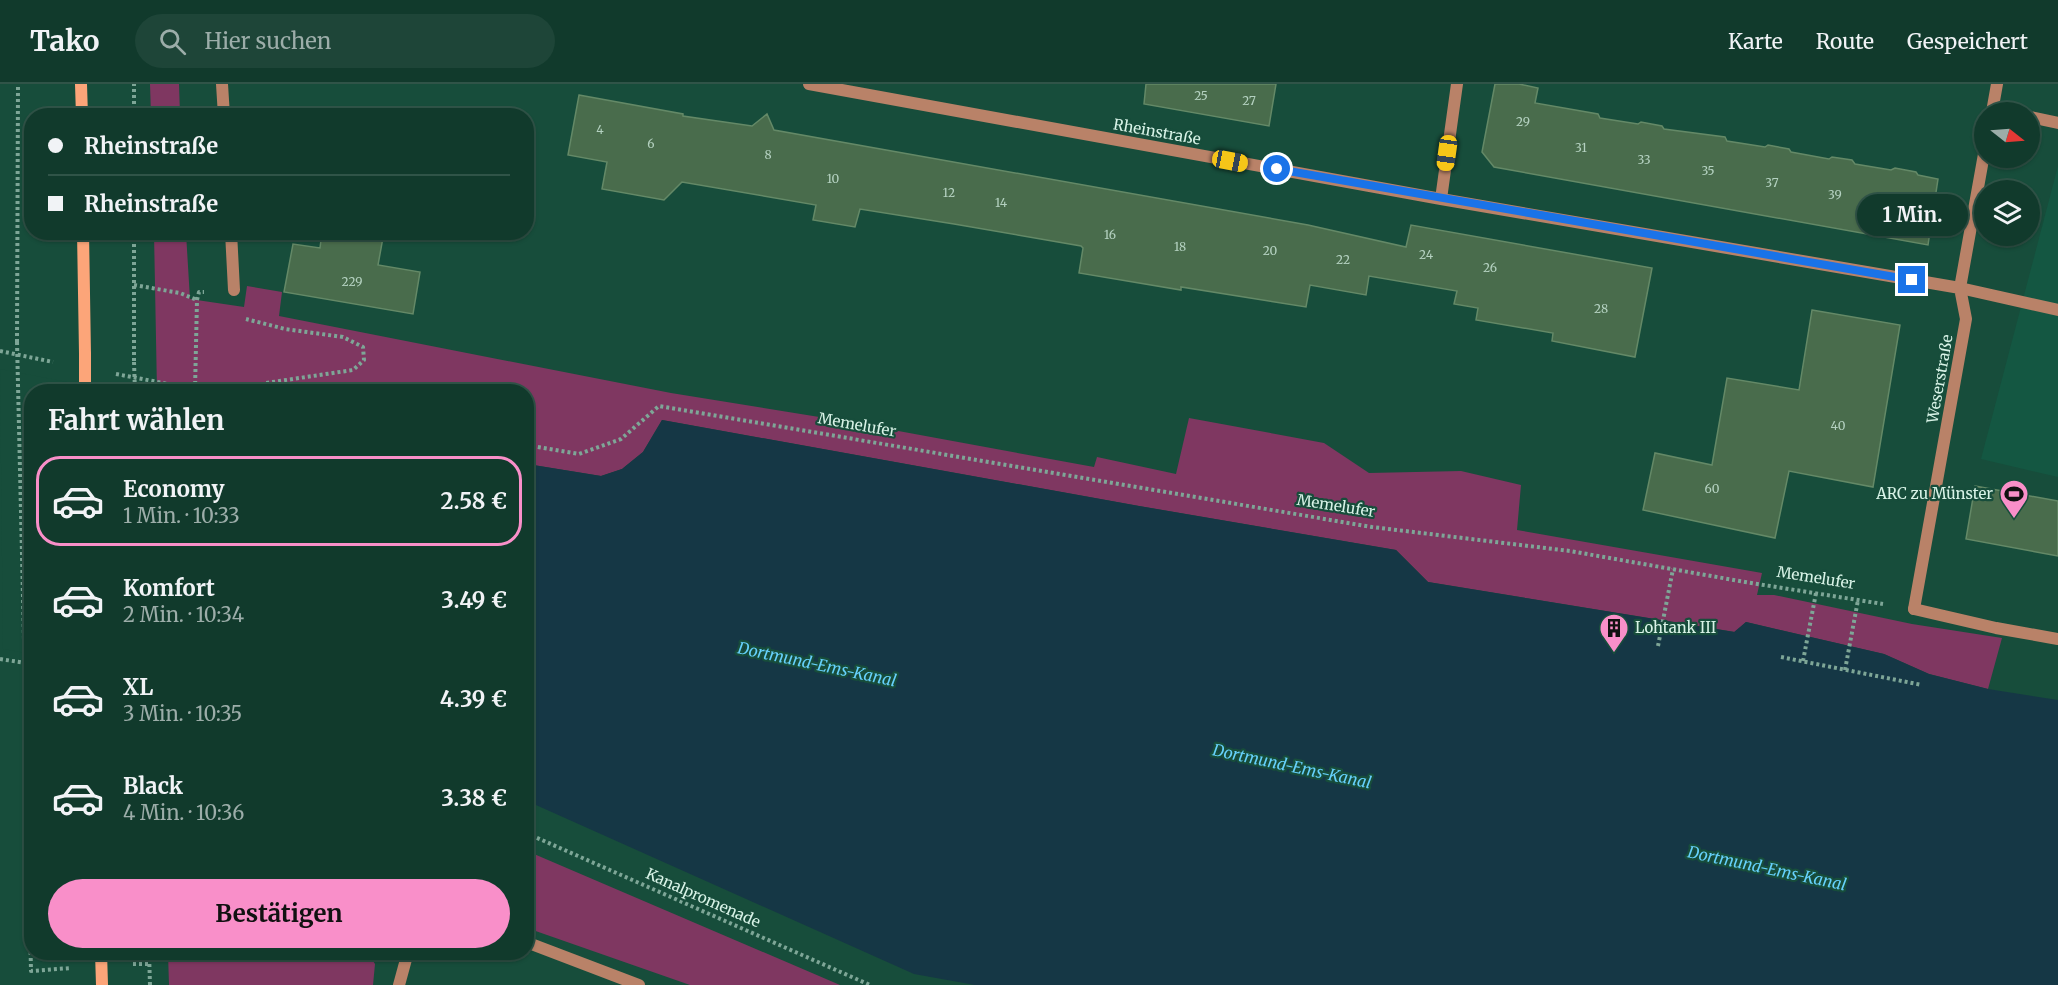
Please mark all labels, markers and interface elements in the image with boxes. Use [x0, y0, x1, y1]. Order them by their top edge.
search box [135, 14, 555, 68]
text: Tako [30, 23, 99, 59]
icon: search [156, 25, 189, 58]
text: Hier suchen [204, 27, 331, 55]
text: Karte [1728, 28, 1783, 55]
text: Route [1816, 28, 1874, 55]
text: Gespeichert [1907, 28, 2028, 55]
house number: 25 [1194, 88, 1208, 103]
house number: 27 [1242, 93, 1256, 108]
north arrow [1974, 102, 2040, 168]
map controls [1974, 102, 2040, 246]
street label: Rheinstraße [1112, 114, 1203, 149]
house number: 29 [1516, 114, 1530, 129]
house number: 4 [596, 122, 604, 137]
text: Rheinstraße [84, 132, 218, 160]
car [1436, 134, 1458, 172]
house number: 6 [647, 136, 655, 151]
house number: 31 [1575, 140, 1587, 155]
house number: 8 [764, 147, 772, 162]
car [1211, 149, 1249, 173]
house number: 33 [1637, 152, 1651, 167]
route start [1263, 155, 1290, 182]
house number: 35 [1701, 163, 1715, 178]
house number: 10 [827, 171, 840, 186]
house number: 37 [1765, 175, 1779, 190]
button: layers [1974, 180, 2040, 246]
house number: 12 [943, 185, 955, 200]
house number: 39 [1828, 187, 1842, 202]
text: Rheinstraße [84, 190, 218, 218]
callout: 1 Min. [1856, 193, 1968, 235]
house number: 14 [995, 195, 1008, 210]
text: 1 Min. [1883, 202, 1942, 227]
house number: 16 [1104, 227, 1116, 242]
house number: 18 [1174, 239, 1186, 254]
house number: 20 [1263, 243, 1278, 258]
house number: 24 [1419, 247, 1434, 262]
house number: 22 [1336, 252, 1350, 267]
house number: 26 [1483, 260, 1497, 275]
route end [1898, 266, 1925, 293]
house number: 229 [341, 274, 363, 289]
house number: 28 [1594, 301, 1608, 316]
street label: Weserstraße [1922, 333, 1957, 426]
text: Fahrt wählen [48, 403, 224, 437]
street label: Memelufer [817, 408, 898, 441]
house number: 40 [1831, 418, 1846, 433]
icon: car [51, 474, 105, 528]
text: Economy [123, 475, 224, 503]
sports icon: ARC zu Münster [1998, 478, 2030, 520]
house number: 60 [1705, 481, 1720, 496]
place label: ARC zu Münster [1875, 484, 1993, 503]
text: 2.58 € [440, 487, 507, 515]
street label: Memelufer [1296, 490, 1377, 521]
text: 1 Min. · 10:33 [123, 503, 240, 528]
street label: Memelufer [1776, 562, 1857, 593]
icon: car [51, 573, 105, 627]
text: Komfort [123, 574, 215, 602]
text: 3.49 € [441, 586, 507, 614]
text: 2 Min. · 10:34 [123, 602, 244, 627]
building icon: Lohtank III [1598, 612, 1630, 654]
place label: Lohtank III [1635, 618, 1716, 637]
water label: Dortmund-Ems-Kanal [735, 637, 898, 691]
icon: car [51, 672, 105, 726]
text: XL [123, 673, 153, 701]
text: 4.39 € [440, 685, 507, 713]
text: 3 Min. · 10:35 [123, 701, 242, 726]
water label: Dortmund-Ems-Kanal [1210, 739, 1373, 793]
icon: car [51, 771, 105, 825]
text: Black [123, 772, 183, 800]
text: 3.38 € [441, 784, 507, 812]
text: 4 Min. · 10:36 [123, 800, 244, 825]
water label: Dortmund-Ems-Kanal [1685, 841, 1848, 895]
street label: Kanalpromenade [643, 864, 764, 931]
button: Bestätigen [48, 879, 510, 948]

